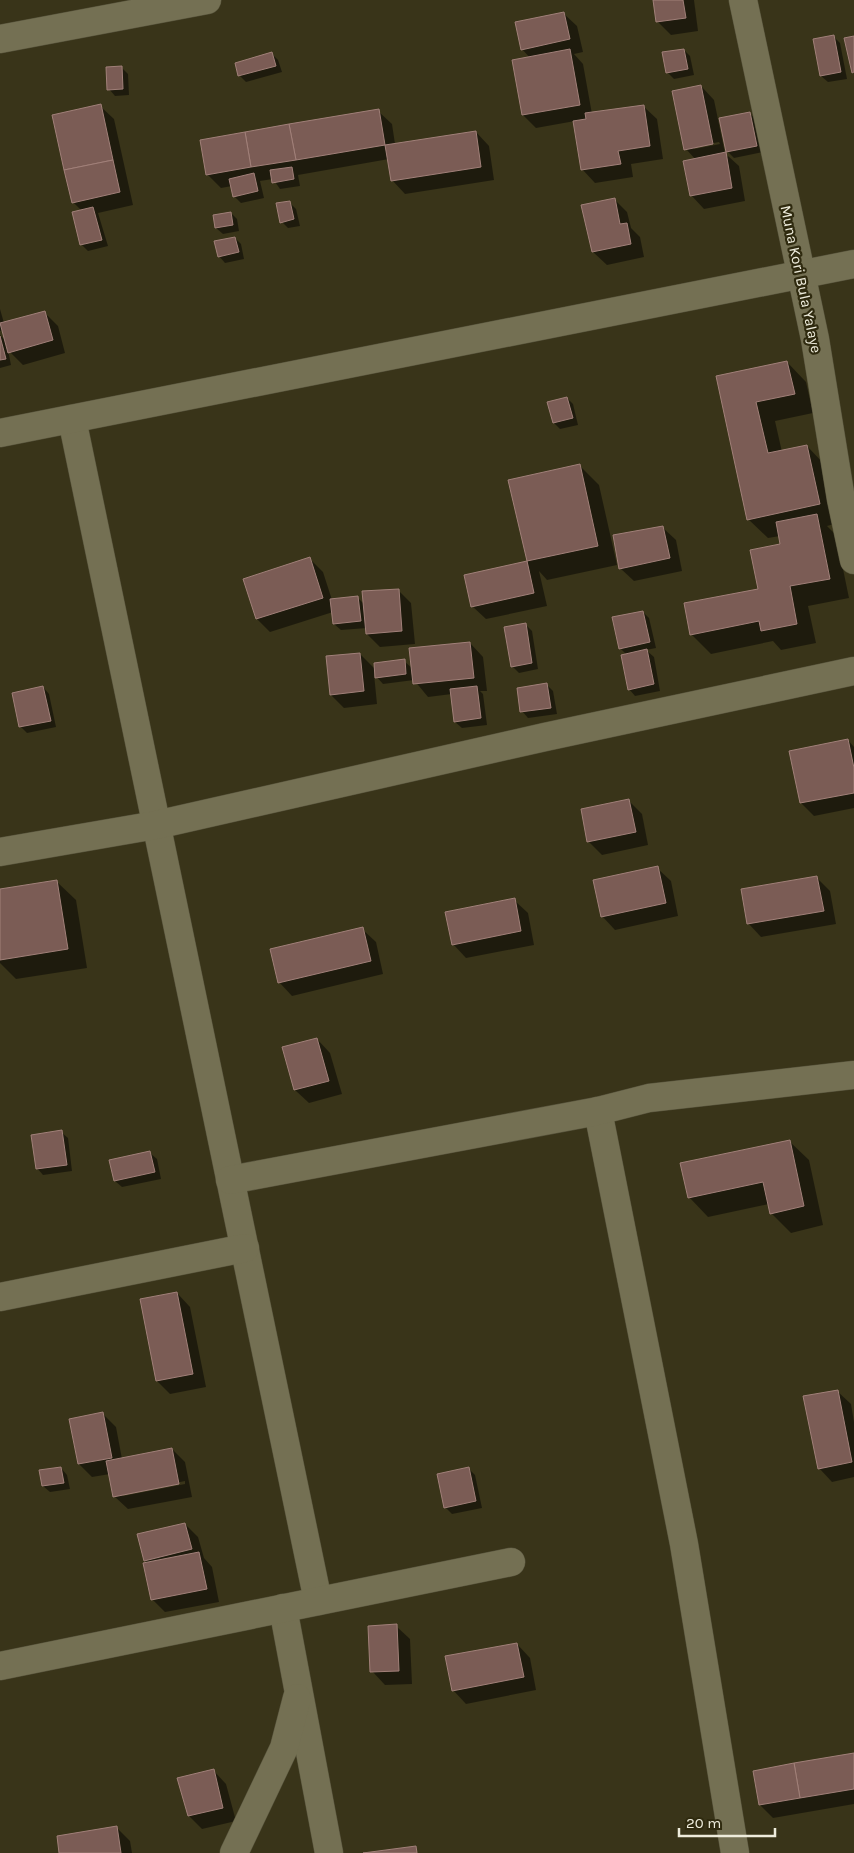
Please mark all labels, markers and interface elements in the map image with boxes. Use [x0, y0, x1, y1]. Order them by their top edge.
street label: Muna Kori Bula Yalaye [777, 203, 825, 355]
scale bar [679, 1806, 775, 1838]
text: 20 m [686, 1814, 721, 1832]

